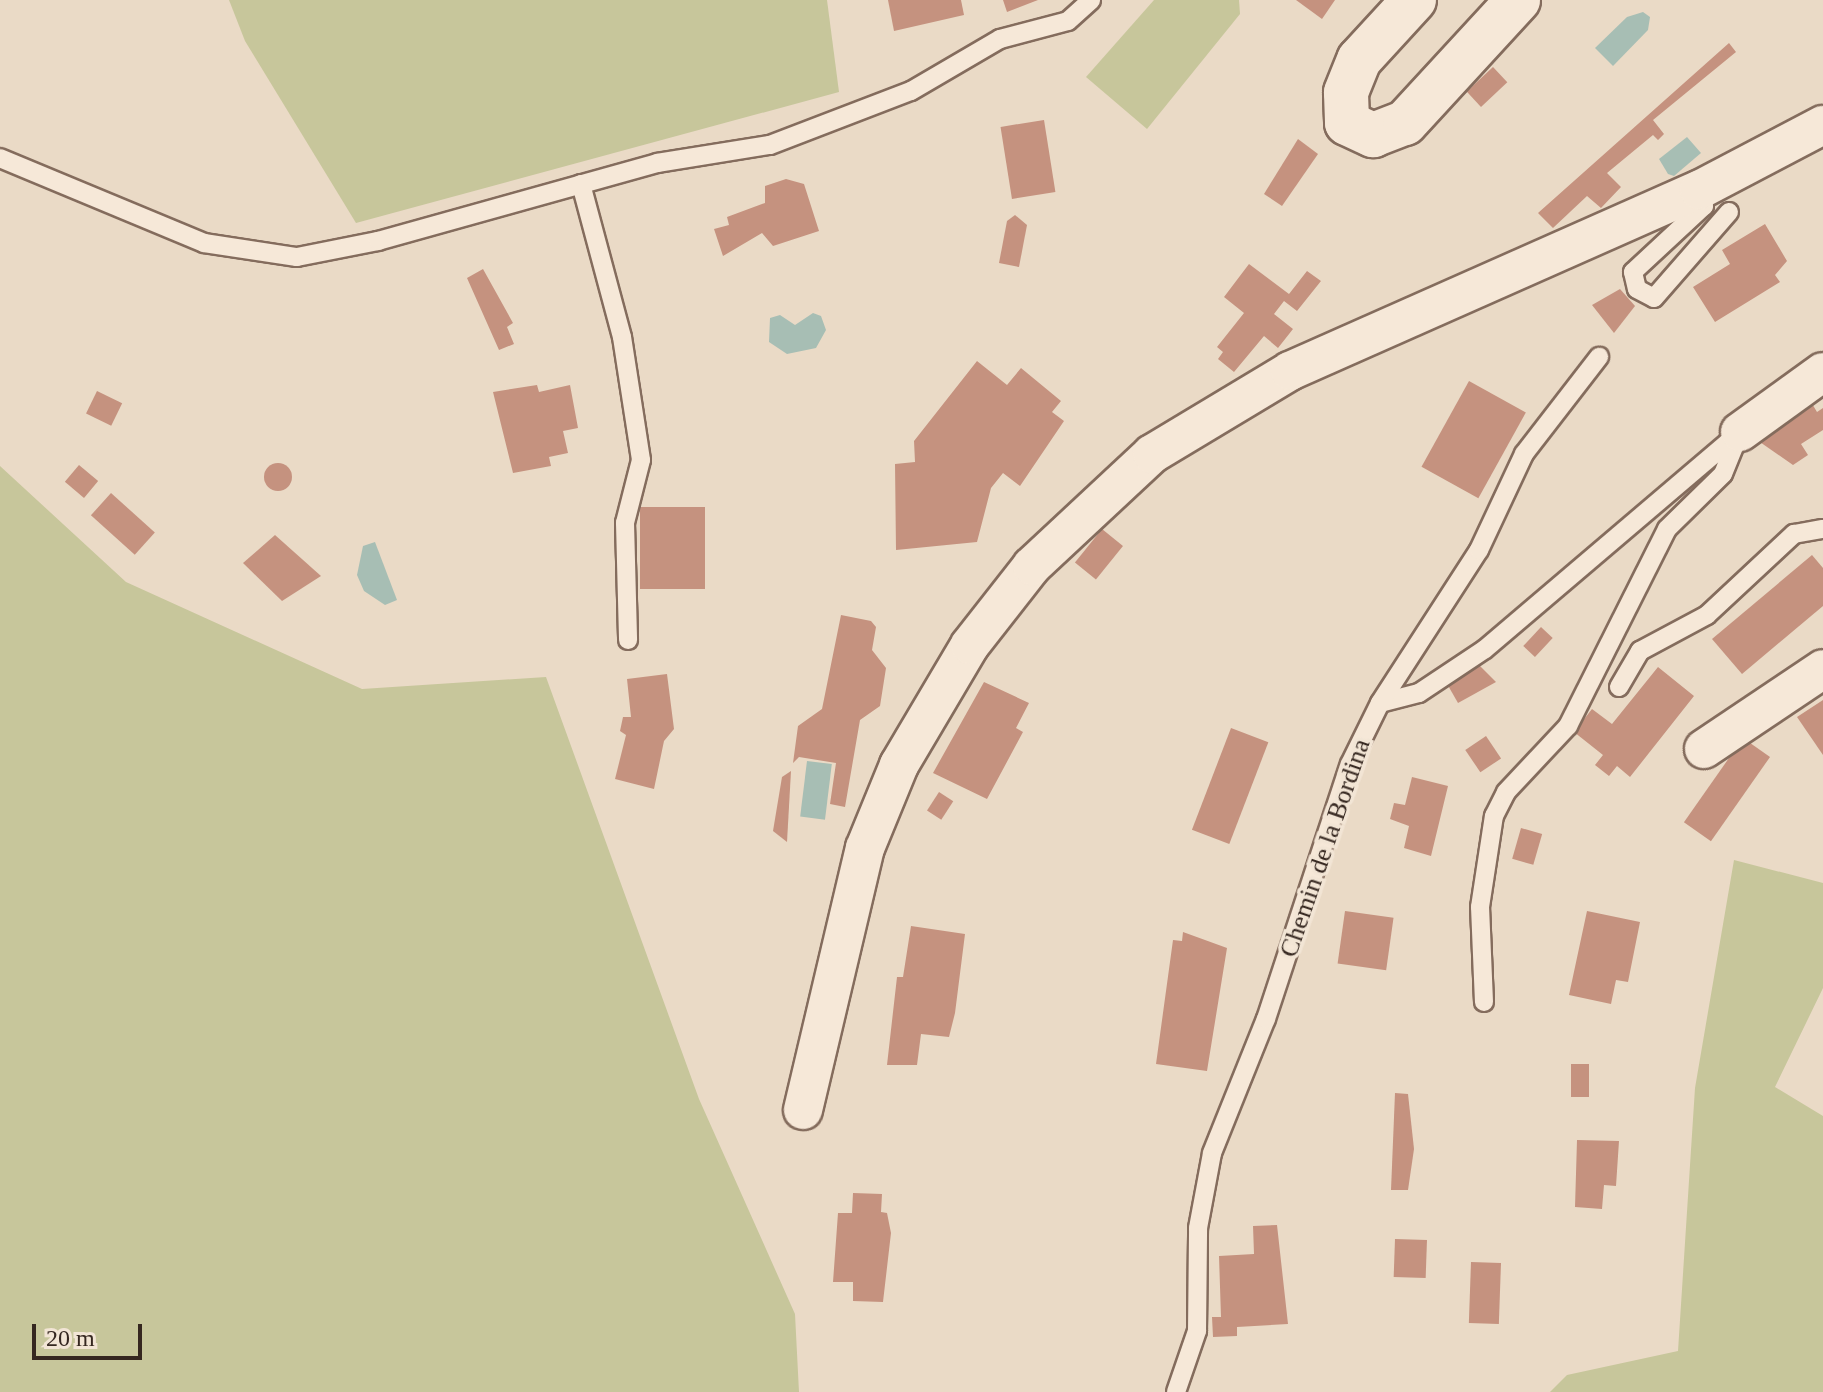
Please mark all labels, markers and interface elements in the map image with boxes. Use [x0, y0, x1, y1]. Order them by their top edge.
street label: Chemin de la Bordina [1273, 735, 1377, 961]
scale bar [36, 1308, 146, 1358]
text: 20 m [46, 1325, 95, 1351]

